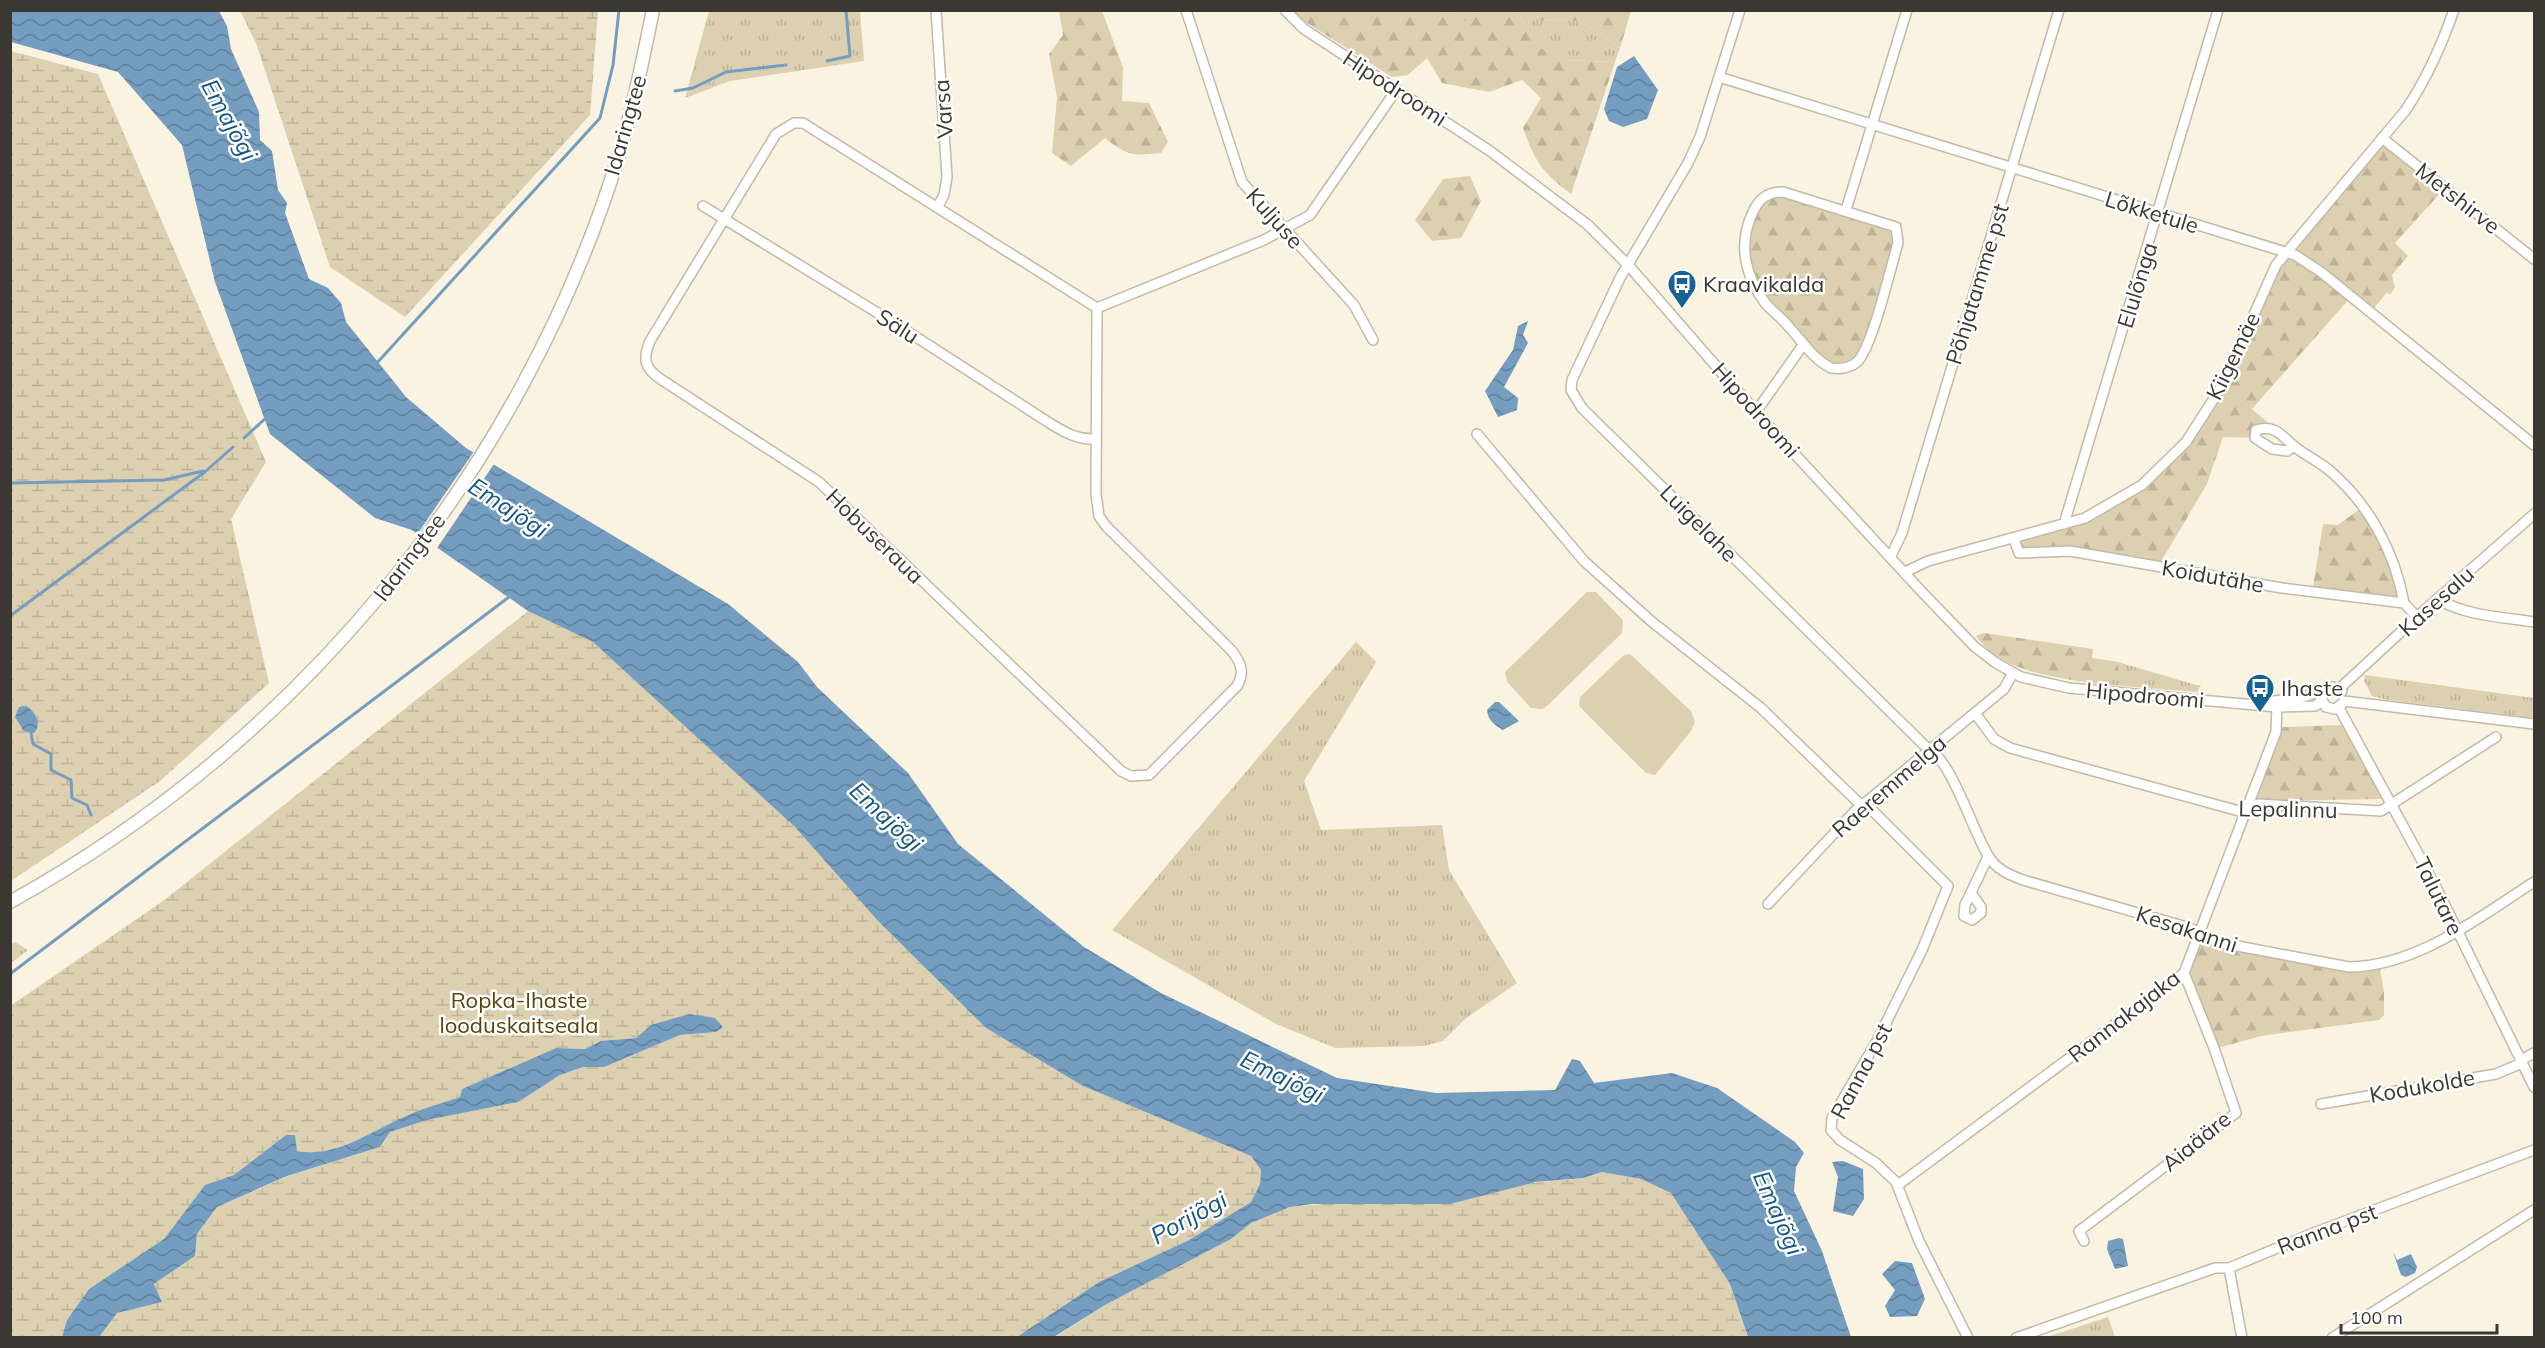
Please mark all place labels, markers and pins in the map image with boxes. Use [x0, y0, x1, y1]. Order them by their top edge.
bus stop icon: Kraavikalda [1666, 268, 1698, 310]
place label: Kraavikalda [1703, 270, 1824, 298]
bus stop icon: Ihaste [2244, 672, 2276, 714]
place label: Ihaste [2281, 674, 2343, 702]

